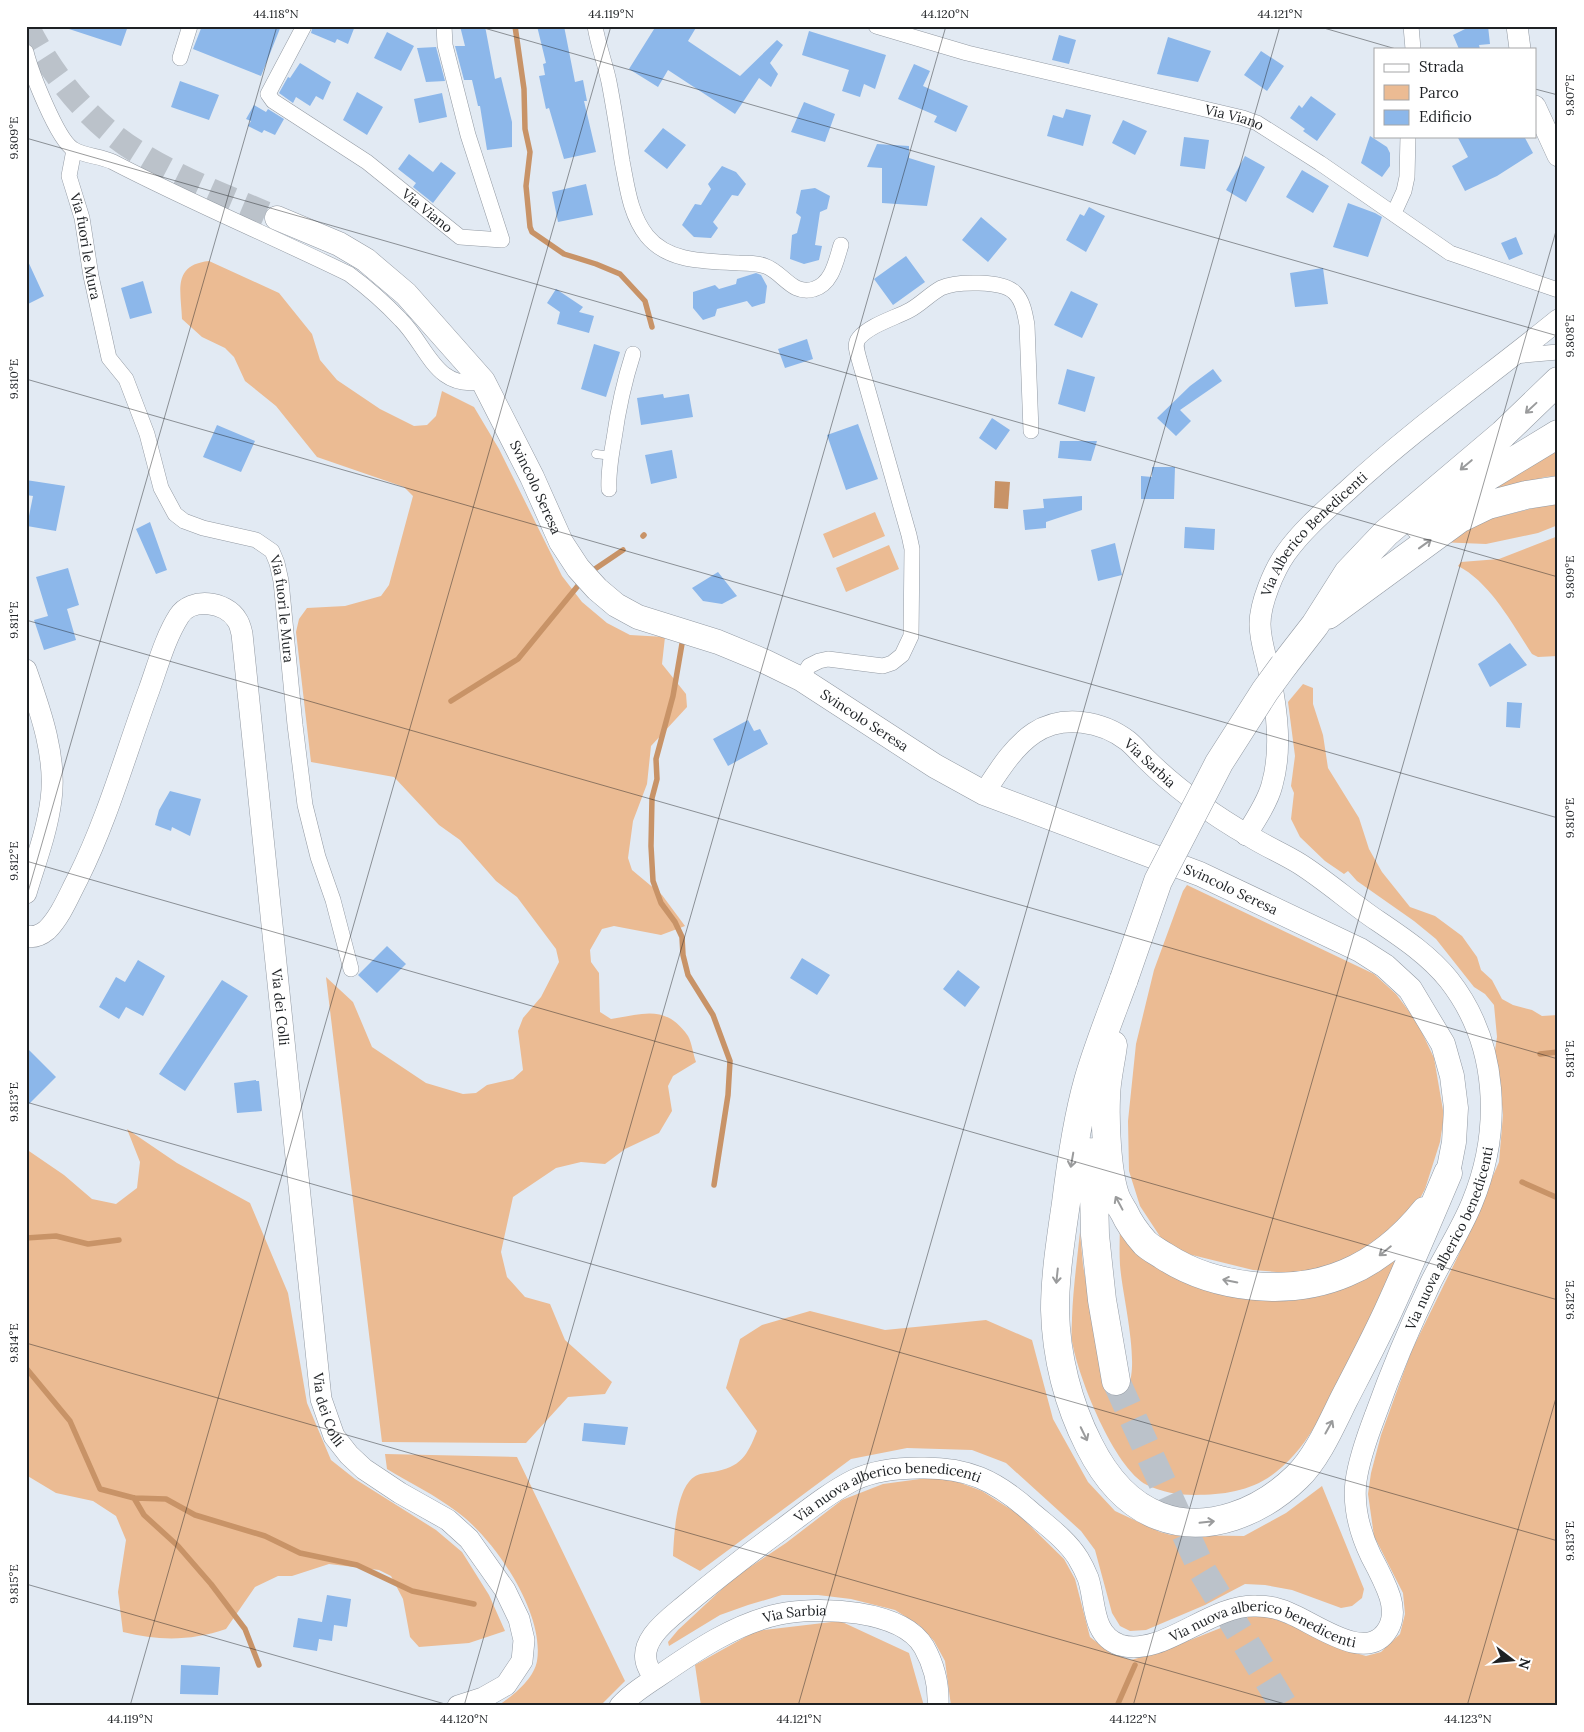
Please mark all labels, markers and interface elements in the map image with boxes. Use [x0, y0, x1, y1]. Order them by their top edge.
text: 44.118°N [253, 6, 299, 21]
text: 44.119°N [588, 6, 634, 21]
text: 44.120°N [921, 6, 969, 21]
text: 44.121°N [1257, 6, 1303, 21]
legend [1374, 48, 1536, 138]
text: Strada [1419, 57, 1464, 76]
text: 9.807°E [1562, 74, 1577, 116]
text: Parco [1419, 83, 1459, 102]
street label: Via Viano [1202, 100, 1268, 134]
text: Edificio [1419, 107, 1472, 126]
text: 9.809°E [6, 116, 21, 160]
street label: Via Viano [397, 184, 456, 237]
street label: Via fuori le Mura [66, 190, 105, 301]
text: 9.808°E [1562, 315, 1577, 357]
text: 9.810°E [6, 359, 21, 399]
one-way arrow [1524, 402, 1537, 414]
street label: Svincolo Seresa [506, 437, 565, 537]
one-way arrow [1459, 460, 1472, 471]
street label: Via Alberico Benedicenti [1257, 468, 1371, 600]
one-way arrow [1418, 539, 1431, 550]
street label: Via fuori le Mura [265, 551, 298, 663]
text: 9.809°E [1562, 555, 1577, 599]
text: 9.811°E [6, 601, 21, 639]
street label: Svincolo Seresa [817, 685, 912, 755]
street label: Via Sarbia [1120, 734, 1180, 791]
text: 9.810°E [1562, 798, 1577, 838]
text: 9.812°E [6, 841, 21, 881]
street label: Svincolo Seresa [1181, 860, 1281, 919]
street label: Via dei Colli [268, 967, 293, 1046]
text: 9.811°E [1562, 1040, 1577, 1078]
text: 9.813°E [6, 1082, 21, 1122]
street label: Via nuova alberico benedicenti [1401, 1145, 1497, 1334]
one-way arrow [1067, 1151, 1077, 1167]
one-way arrow [1114, 1196, 1124, 1211]
one-way arrow [1378, 1245, 1391, 1256]
one-way arrow [1052, 1268, 1062, 1284]
one-way arrow [1223, 1276, 1239, 1285]
text: 9.812°E [1562, 1280, 1577, 1320]
text: 9.814°E [6, 1323, 21, 1363]
street label: Via dei Colli [309, 1371, 348, 1450]
one-way arrow [1324, 1420, 1334, 1435]
one-way arrow [1080, 1426, 1089, 1441]
street label: Via nuova alberico benedicenti [789, 1459, 984, 1527]
one-way arrow [1198, 1517, 1214, 1527]
text: 9.813°E [1562, 1521, 1577, 1561]
text: 9.815°E [6, 1564, 21, 1604]
text: Via nuova alberico benedicenti [1165, 1597, 1358, 1652]
street label: Via Sarbia [760, 1601, 827, 1627]
street label: Via nuova alberico benedicenti [1163, 1632, 1363, 1652]
north arrow [1486, 1634, 1536, 1684]
text: N [1514, 1656, 1535, 1671]
text: 44.119°N [107, 1711, 153, 1726]
text: 44.120°N [440, 1711, 488, 1726]
text: 44.121°N [776, 1711, 822, 1726]
text: 44.122°N [1109, 1711, 1157, 1726]
text: 44.123°N [1444, 1711, 1492, 1726]

